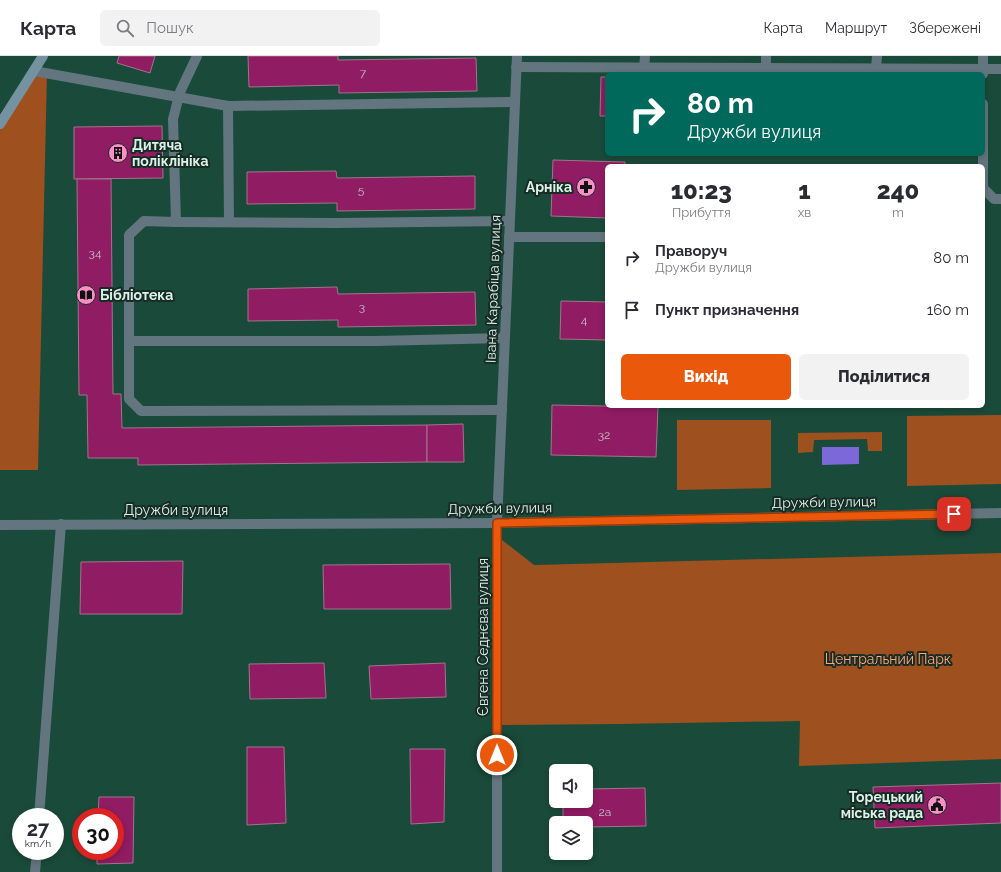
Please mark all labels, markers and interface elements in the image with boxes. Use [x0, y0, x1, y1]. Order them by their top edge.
search box [100, 10, 380, 46]
text: Карта [20, 17, 76, 39]
icon: search [114, 17, 136, 39]
text: Пошук [146, 19, 194, 37]
text: Карта [764, 20, 803, 36]
text: Маршрут [825, 20, 887, 36]
text: Збережені [909, 20, 981, 36]
house number: 7 [360, 66, 367, 80]
text: 80 m [687, 87, 754, 120]
icon: right [621, 88, 673, 140]
text: Дружби вулиця [687, 121, 821, 142]
place label: Дитяча поліклініка [132, 137, 209, 169]
building icon: Дитяча поліклініка [107, 142, 129, 164]
pharmacy icon: Арніка [575, 176, 597, 198]
text: 10:23 [671, 176, 732, 205]
text: 1 [798, 176, 811, 205]
text: 240 [877, 176, 919, 205]
place label: Арніка [526, 179, 572, 195]
house number: 5 [358, 183, 365, 197]
text: Прибуття [672, 205, 731, 220]
text: хв [798, 205, 811, 220]
text: m [892, 205, 904, 220]
street label: Івана Карабіца вулиця [482, 215, 504, 363]
text: Праворуч [655, 242, 727, 260]
house number: 34 [89, 246, 102, 260]
icon: right [621, 247, 643, 269]
text: 80 m [933, 249, 969, 267]
text: Дружби вулиця [655, 260, 752, 275]
library icon: Бібліотека [75, 284, 97, 306]
place label: Бібліотека [100, 287, 173, 303]
icon: arrive [621, 299, 643, 321]
house number: 3 [359, 300, 365, 314]
text: Пункт призначення [655, 301, 799, 319]
text: 160 m [927, 301, 969, 319]
house number: 4 [581, 313, 588, 327]
button: Вихід [621, 354, 791, 400]
button: Поділитися [799, 354, 969, 400]
house number: 32 [598, 428, 610, 442]
street label: Дружби вулиця [772, 493, 876, 511]
pin [937, 497, 971, 531]
street label: Дружби вулиця [448, 499, 552, 517]
street label: Дружби вулиця [124, 502, 228, 518]
icon: arrive [943, 503, 965, 525]
street label: Євгена Седнєва вулиця [475, 558, 491, 716]
park label: Центральний Парк [825, 651, 951, 667]
position arrow [476, 734, 518, 776]
map controls [549, 764, 593, 860]
button: sound [549, 764, 593, 808]
place label: Торецький міська рада [841, 789, 923, 821]
public building icon: Торецький міська рада [926, 794, 948, 816]
house number: 2а [599, 805, 611, 819]
speed limit sign: 30 [72, 808, 124, 860]
button: layers [549, 816, 593, 860]
text: 27 [27, 817, 49, 841]
text: km/h [25, 838, 51, 849]

